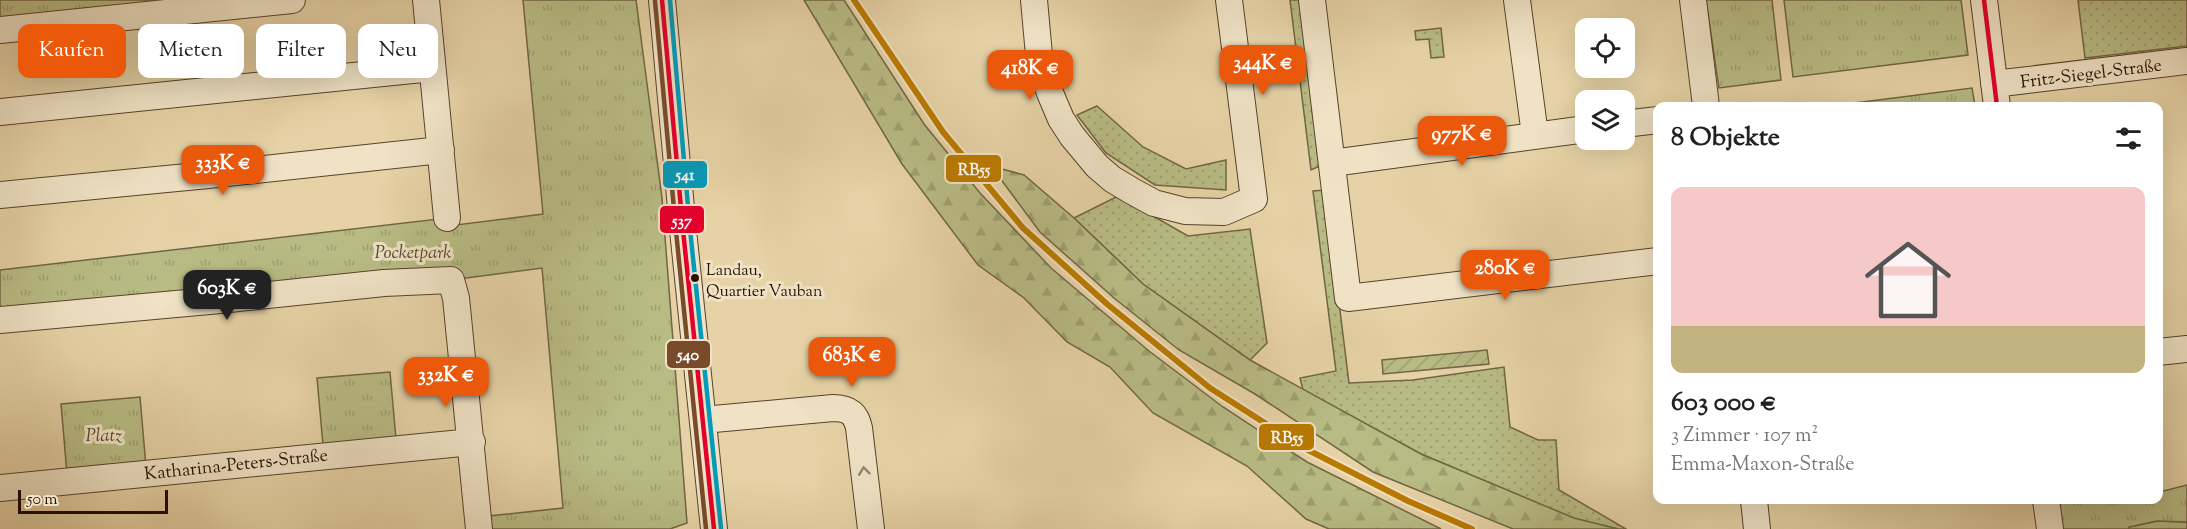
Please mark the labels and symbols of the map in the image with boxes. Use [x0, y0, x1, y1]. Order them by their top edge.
pin: 344K € [1214, 45, 1312, 96]
pin: 418K € [981, 50, 1079, 101]
street label: Fritz-Siegel-Straße [2019, 53, 2164, 97]
pin: 977K € [1413, 116, 1511, 167]
pin: 333K € [174, 145, 272, 196]
line badge: RB55 [945, 154, 1002, 183]
line badge: 541 [662, 160, 708, 189]
text: RB55 [958, 160, 991, 183]
text: 541 [674, 165, 695, 188]
line badge: 537 [659, 205, 705, 234]
text: 537 [670, 211, 693, 234]
park label: Pocketpark [375, 241, 451, 267]
pin: 280K € [1456, 250, 1554, 301]
place label: Landau, Quartier Vauban [706, 260, 823, 304]
pin: 603K € [178, 270, 276, 321]
marker: Landau, Quartier Vauban [689, 272, 701, 284]
pin: 683K € [803, 337, 901, 388]
line badge: 540 [666, 340, 711, 369]
text: 540 [675, 345, 699, 368]
pin: 332K € [397, 357, 495, 408]
line badge: RB55 [1258, 423, 1315, 451]
park label: Platz [86, 424, 123, 450]
text: RB55 [1271, 428, 1304, 451]
street label: Katharina-Peters-Straße [143, 443, 329, 489]
one-way arrow [858, 466, 871, 475]
scale bar [18, 487, 168, 514]

